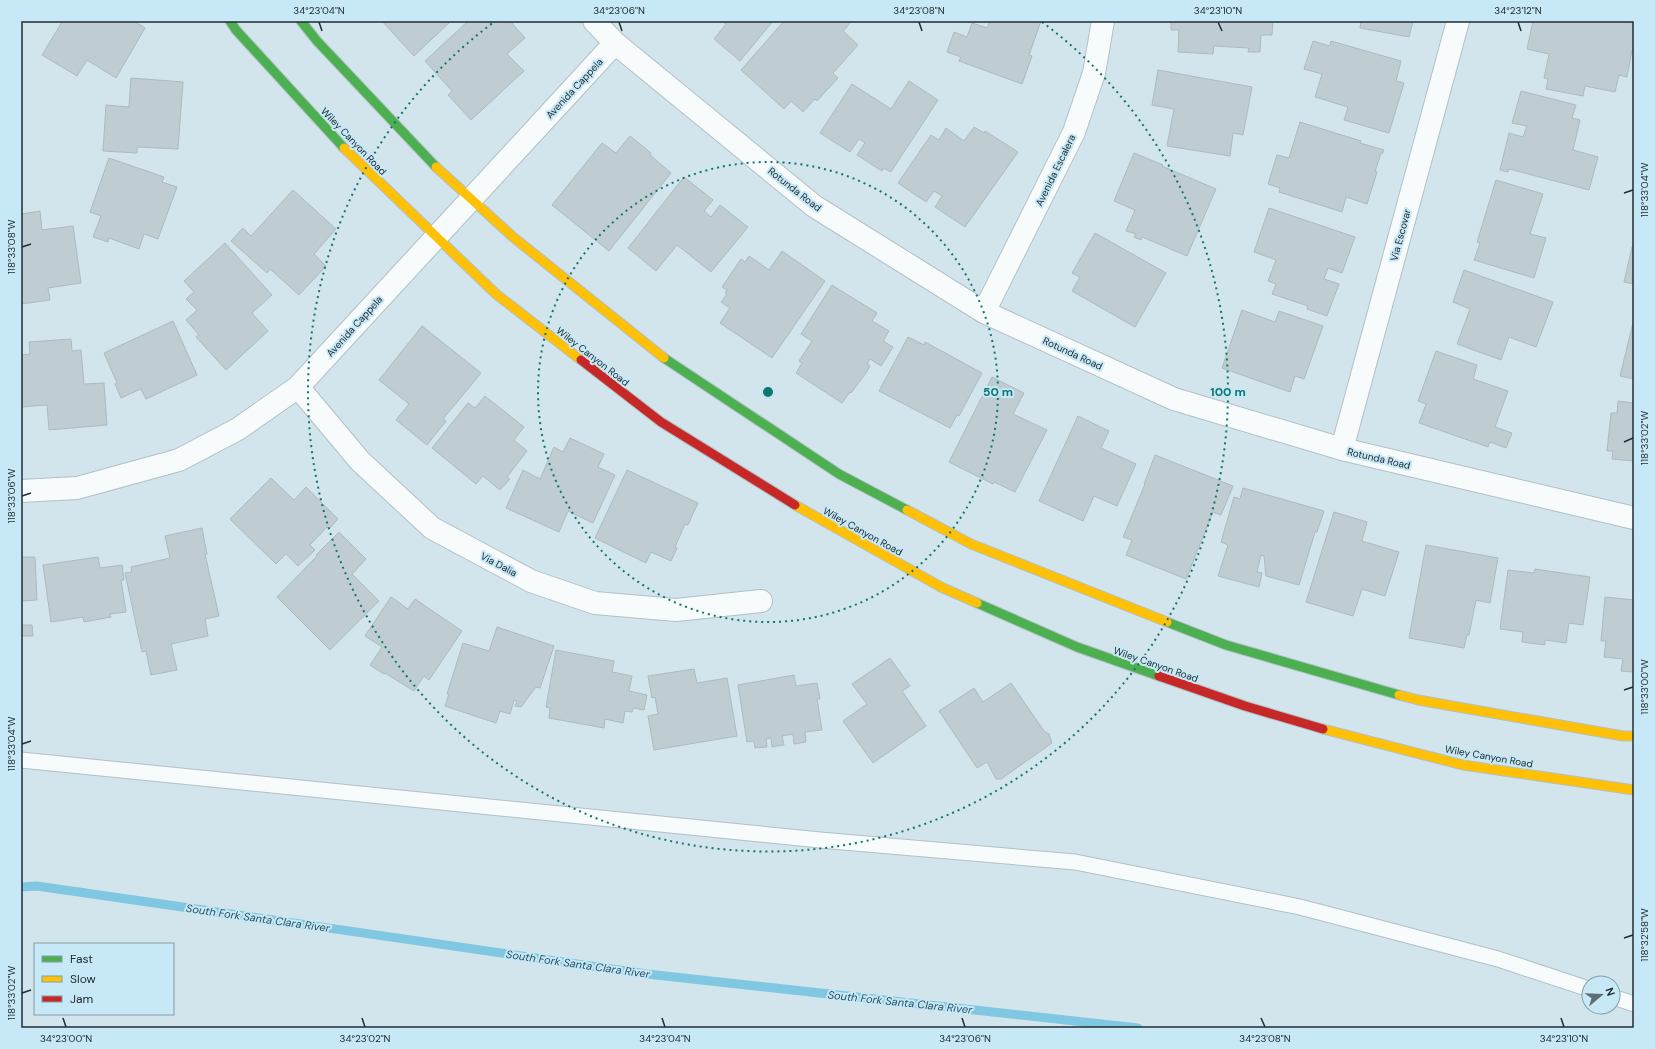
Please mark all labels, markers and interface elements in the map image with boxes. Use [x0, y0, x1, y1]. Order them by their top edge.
text: 34°23'04"N [293, 4, 345, 17]
text: 34°23'06"N [593, 4, 645, 17]
text: 34°23'08"N [893, 4, 945, 17]
text: 34°23'10"N [1194, 4, 1242, 17]
text: 34°23'12"N [1494, 4, 1542, 17]
street label: Avenida Cappela [543, 55, 606, 121]
street label: Wiley Canyon Road [318, 105, 389, 178]
street label: Avenida Escalera [1032, 132, 1078, 208]
text: 118°33'04"W [1638, 162, 1651, 217]
street label: Rotunda Road [765, 164, 824, 214]
street label: Via Escovar [1387, 207, 1414, 263]
text: 118°33'08"W [5, 219, 18, 274]
street label: Avenida Cappela [324, 293, 385, 360]
street label: Wiley Canyon Road [554, 324, 632, 389]
street label: Rotunda Road [1041, 334, 1105, 373]
text: 50 m [983, 384, 1013, 400]
text: 100 m [1210, 384, 1246, 400]
centre of rings [761, 385, 775, 399]
text: 118°33'02"W [1638, 411, 1651, 465]
street label: Rotunda Road [1346, 445, 1412, 472]
text: 118°33'06"W [5, 468, 18, 523]
street label: Wiley Canyon Road [821, 504, 905, 559]
street label: Via Dalia [478, 549, 519, 579]
street label: Wiley Canyon Road [1112, 644, 1200, 685]
text: 118°33'00"W [1638, 659, 1651, 715]
text: 118°33'04"W [5, 716, 18, 771]
street label: Wiley Canyon Road [1444, 742, 1534, 771]
water label: South Fork Santa Clara River [185, 901, 332, 935]
text: 118°32'58"W [1638, 908, 1651, 962]
legend [34, 943, 174, 1015]
water label: South Fork Santa Clara River [505, 947, 652, 981]
text: Fast [70, 951, 93, 967]
text: 118°33'02"W [5, 966, 18, 1020]
text: Slow [70, 971, 96, 987]
north arrow [1581, 975, 1621, 1015]
text: N [1603, 986, 1618, 998]
water label: South Fork Santa Clara River [827, 987, 974, 1017]
text: Jam [70, 991, 93, 1007]
text: 34°23'00"N [40, 1032, 92, 1045]
text: 34°23'02"N [340, 1032, 391, 1045]
text: 34°23'04"N [639, 1032, 691, 1045]
text: 34°23'06"N [939, 1032, 991, 1045]
text: 34°23'08"N [1239, 1032, 1291, 1045]
text: 34°23'10"N [1540, 1032, 1588, 1045]

